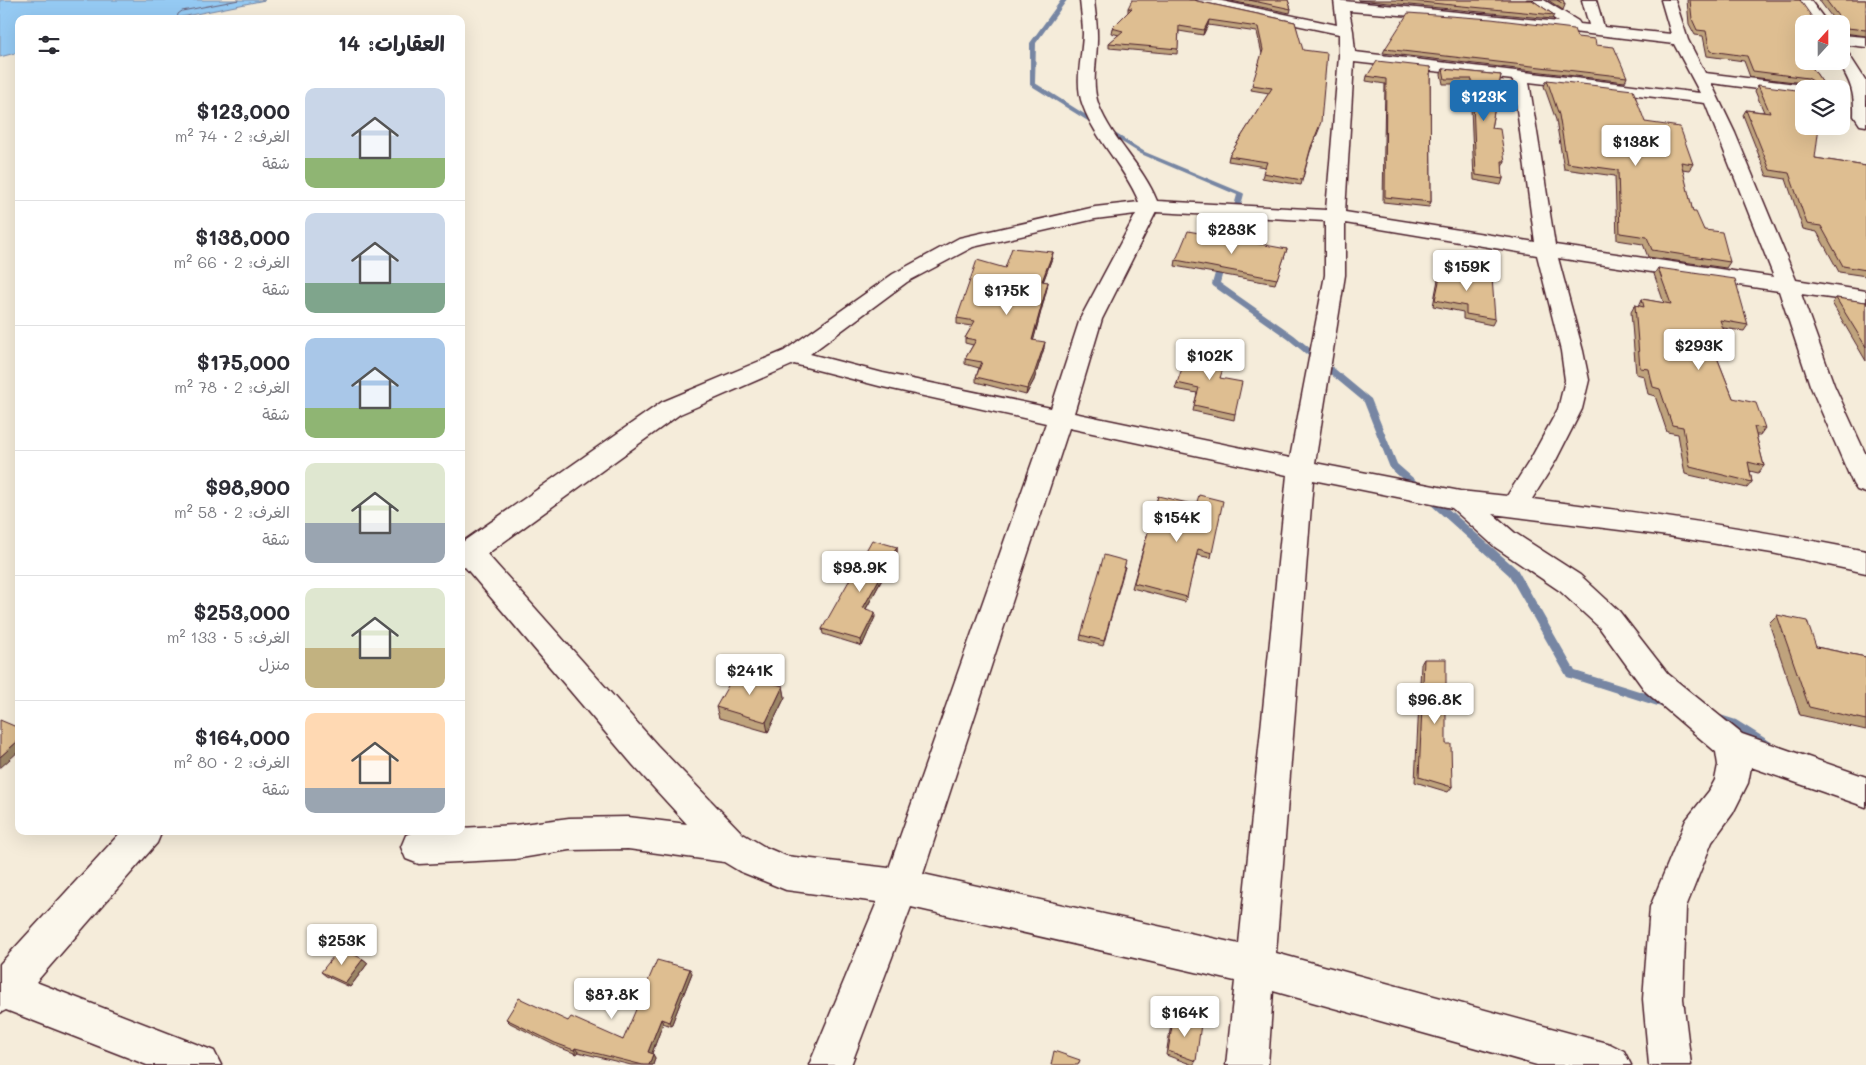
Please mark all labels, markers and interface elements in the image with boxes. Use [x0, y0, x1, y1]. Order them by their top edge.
north arrow [1795, 15, 1850, 70]
map controls [1795, 15, 1850, 135]
text: العقارات: 14 [338, 29, 445, 56]
icon: filters [35, 31, 63, 59]
pin: $123K [1449, 80, 1519, 122]
button: layers [1795, 80, 1850, 135]
text: $123K [1461, 85, 1507, 106]
text: $123,000 [196, 97, 290, 124]
icon: home [345, 108, 405, 168]
pin: $138K [1601, 124, 1671, 167]
text: الغرف: 2 · 74 m² [175, 125, 290, 146]
text: $138K [1612, 130, 1660, 151]
text: شقة [262, 152, 290, 173]
pin: $283K [1197, 212, 1267, 255]
text: $283K [1208, 218, 1256, 239]
text: $138,000 [195, 223, 290, 250]
icon: home [345, 233, 405, 293]
pin: $159K [1432, 250, 1502, 292]
text: الغرف: 2 · 66 m² [174, 251, 290, 272]
text: $159K [1444, 255, 1490, 276]
pin: $175K [972, 274, 1042, 316]
text: شقة [262, 278, 290, 299]
text: $175K [984, 279, 1030, 300]
pin: $293K [1664, 328, 1734, 371]
text: $293K [1675, 334, 1723, 355]
pin: $102K [1175, 338, 1245, 381]
text: $102K [1187, 344, 1233, 365]
text: $175,000 [197, 348, 290, 375]
icon: home [345, 358, 405, 418]
text: الغرف: 2 · 78 m² [174, 376, 290, 397]
text: شقة [262, 403, 290, 424]
text: $98,900 [205, 473, 290, 500]
icon: home [345, 483, 405, 543]
pin: $154K [1142, 500, 1212, 543]
text: الغرف: 2 · 58 m² [174, 501, 290, 522]
text: $154K [1154, 506, 1201, 527]
text: شقة [262, 528, 290, 549]
pin: $98.9K [819, 550, 901, 593]
text: $98.9K [833, 556, 887, 577]
text: $253,000 [193, 598, 290, 625]
icon: home [345, 608, 405, 668]
text: الغرف: 5 · 133 m² [167, 626, 290, 647]
text: منزل [258, 653, 290, 674]
pin: $241K [715, 654, 785, 696]
text: $241K [727, 659, 773, 680]
pin: $96.8K [1394, 682, 1476, 725]
text: $96.8K [1408, 688, 1462, 709]
text: $164,000 [195, 723, 290, 750]
icon: home [345, 733, 405, 793]
text: الغرف: 2 · 80 m² [173, 751, 290, 772]
text: شقة [262, 778, 290, 799]
pin: $253K [307, 924, 377, 966]
text: $253K [318, 929, 366, 950]
pin: $87.8K [571, 978, 653, 1020]
text: $87.8K [585, 983, 639, 1004]
pin: $164K [1150, 996, 1220, 1038]
text: $164K [1161, 1001, 1209, 1022]

